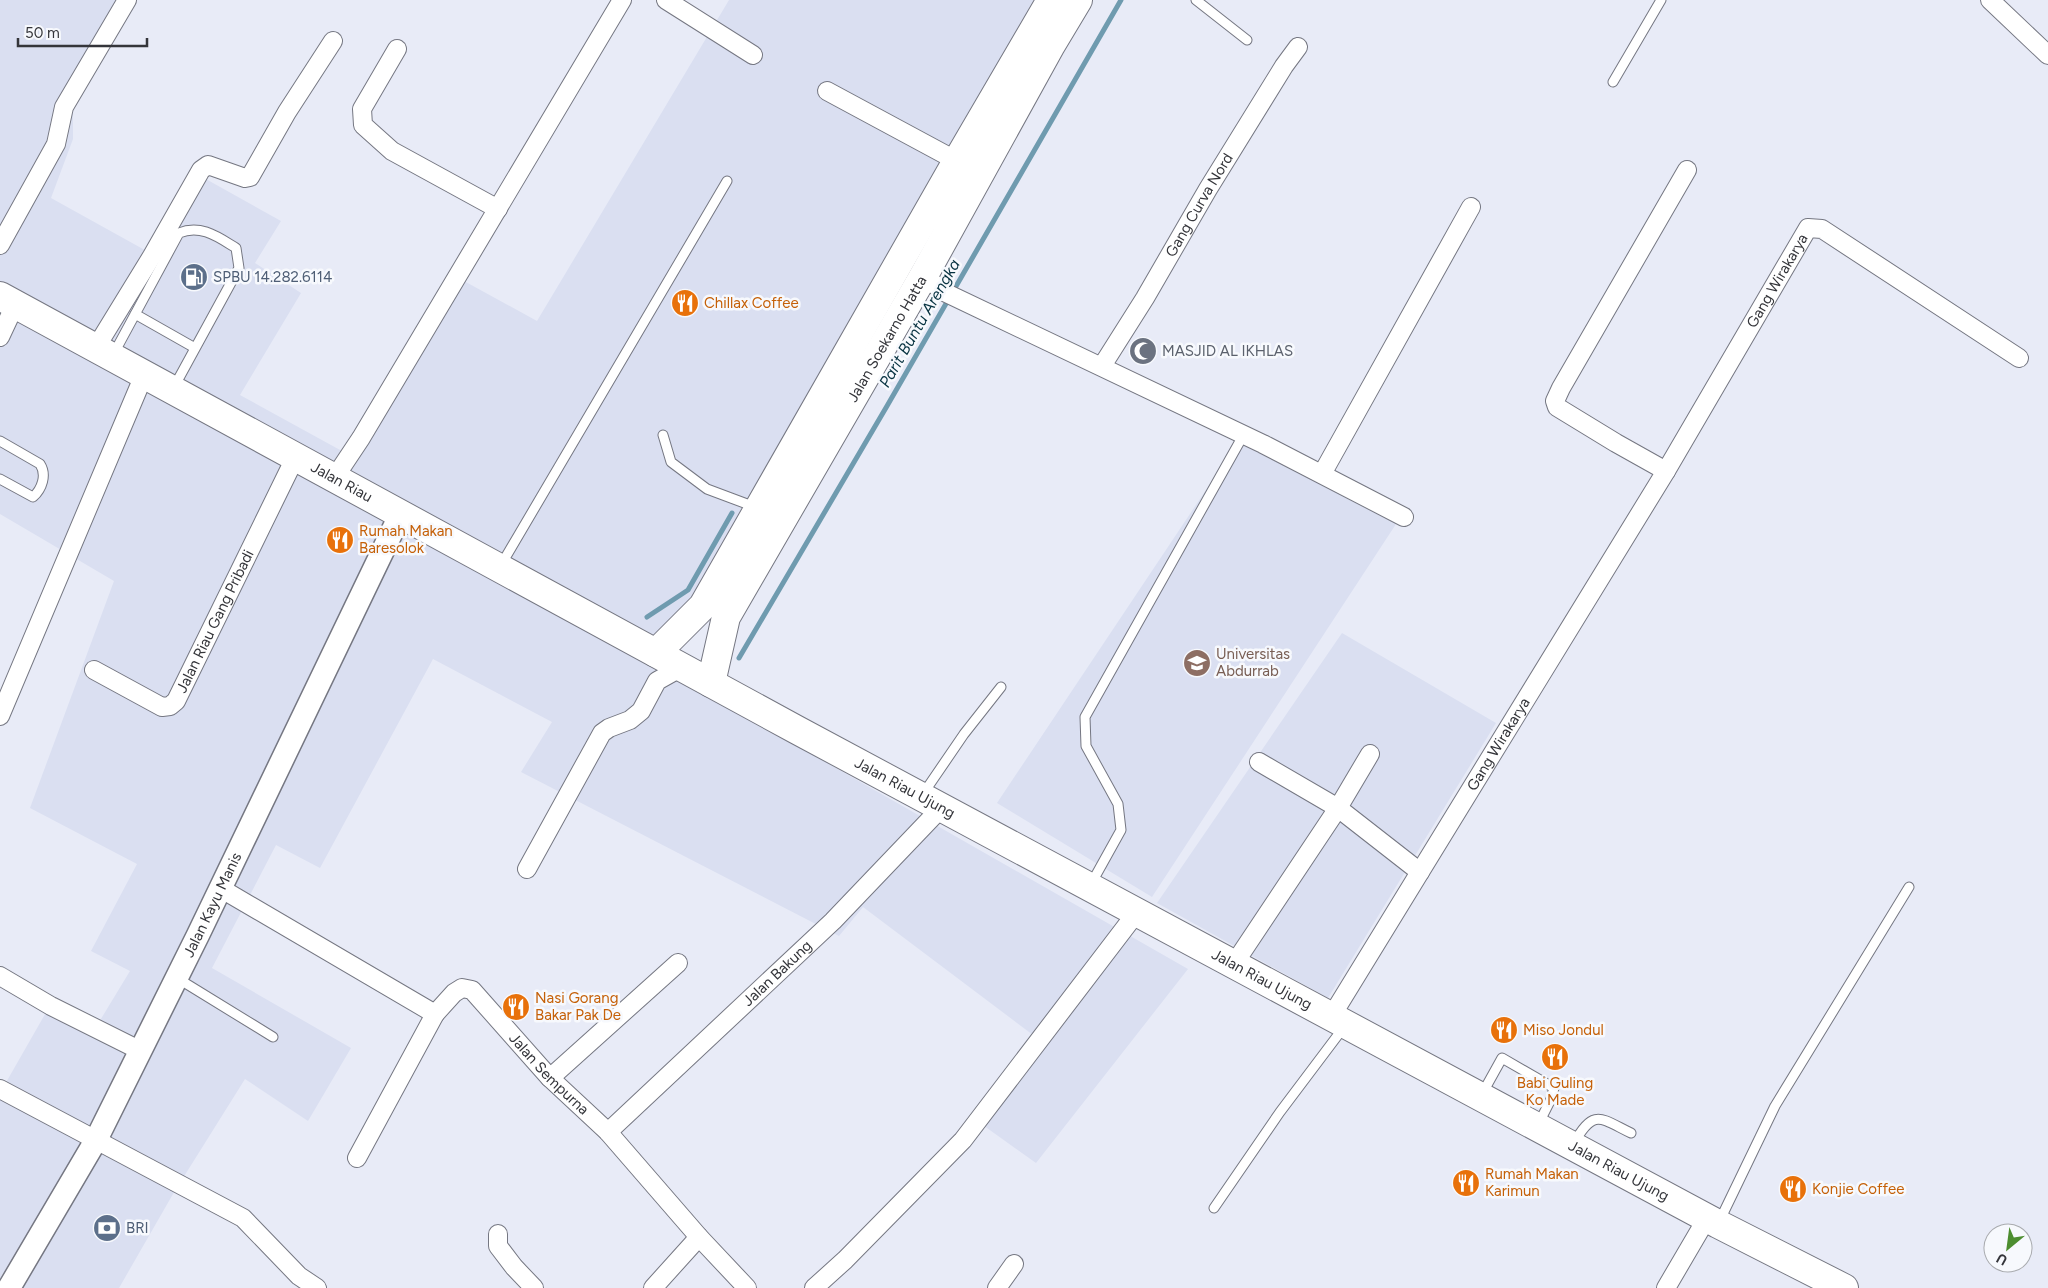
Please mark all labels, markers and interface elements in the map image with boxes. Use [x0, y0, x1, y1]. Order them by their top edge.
scale bar [18, 15, 146, 47]
text: 50 m [25, 24, 60, 42]
street label: Gang Curva Nord [1162, 150, 1237, 260]
street label: Gang Wirakarya [1743, 230, 1812, 331]
water label: Parit Buntu Arengka [875, 256, 964, 391]
fuel station icon: SPBU 14.282.6114 [179, 262, 209, 292]
place label: SPBU 14.282.6114 [213, 268, 332, 286]
street label: Jalan Soekarno Hatta [843, 272, 931, 405]
restaurant icon: Chillax Coffee [670, 288, 700, 318]
place label: Chillax Coffee [704, 294, 799, 312]
mosque icon: MASJID AL IKHLAS [1128, 336, 1158, 366]
place label: MASJID AL IKHLAS [1162, 342, 1293, 360]
street label: Jalan Riau [308, 458, 376, 506]
place label: Rumah Makan Baresolok [359, 522, 453, 557]
restaurant icon: Rumah Makan Baresolok [325, 525, 355, 555]
street label: Jalan Riau Gang Pribadi [172, 547, 258, 696]
place label: Universitas Abdurrab [1216, 645, 1290, 680]
school or university icon: Universitas Abdurrab [1182, 648, 1212, 678]
street label: Gang Wirakarya [1463, 694, 1534, 794]
street label: Jalan Riau Ujung [852, 754, 958, 822]
street label: Jalan Kayu Manis [179, 850, 245, 960]
street label: Jalan Bakung [739, 937, 816, 1010]
street label: Jalan Riau Ujung [1209, 945, 1315, 1014]
place label: Nasi Gorang Bakar Pak De [535, 989, 621, 1024]
restaurant icon: Nasi Gorang Bakar Pak De [501, 992, 531, 1022]
restaurant icon: Miso Jondul [1489, 1015, 1519, 1045]
place label: Miso Jondul [1523, 1021, 1604, 1039]
street label: Jalan Sempurna [505, 1029, 593, 1118]
restaurant icon: Babi Guling Ko Made [1540, 1042, 1570, 1072]
place label: Babi Guling Ko Made [1517, 1074, 1593, 1109]
street label: Jalan Riau Ujung [1565, 1137, 1672, 1205]
place label: Rumah Makan Karimun [1485, 1165, 1579, 1200]
restaurant icon: Rumah Makan Karimun [1451, 1168, 1481, 1198]
restaurant icon: Konjie Coffee [1778, 1174, 1808, 1204]
place label: Konjie Coffee [1812, 1180, 1904, 1198]
bank icon: BRI [92, 1213, 122, 1243]
place label: BRI [126, 1219, 149, 1237]
north arrow [1983, 1223, 2033, 1273]
text: U [1994, 1249, 2010, 1269]

